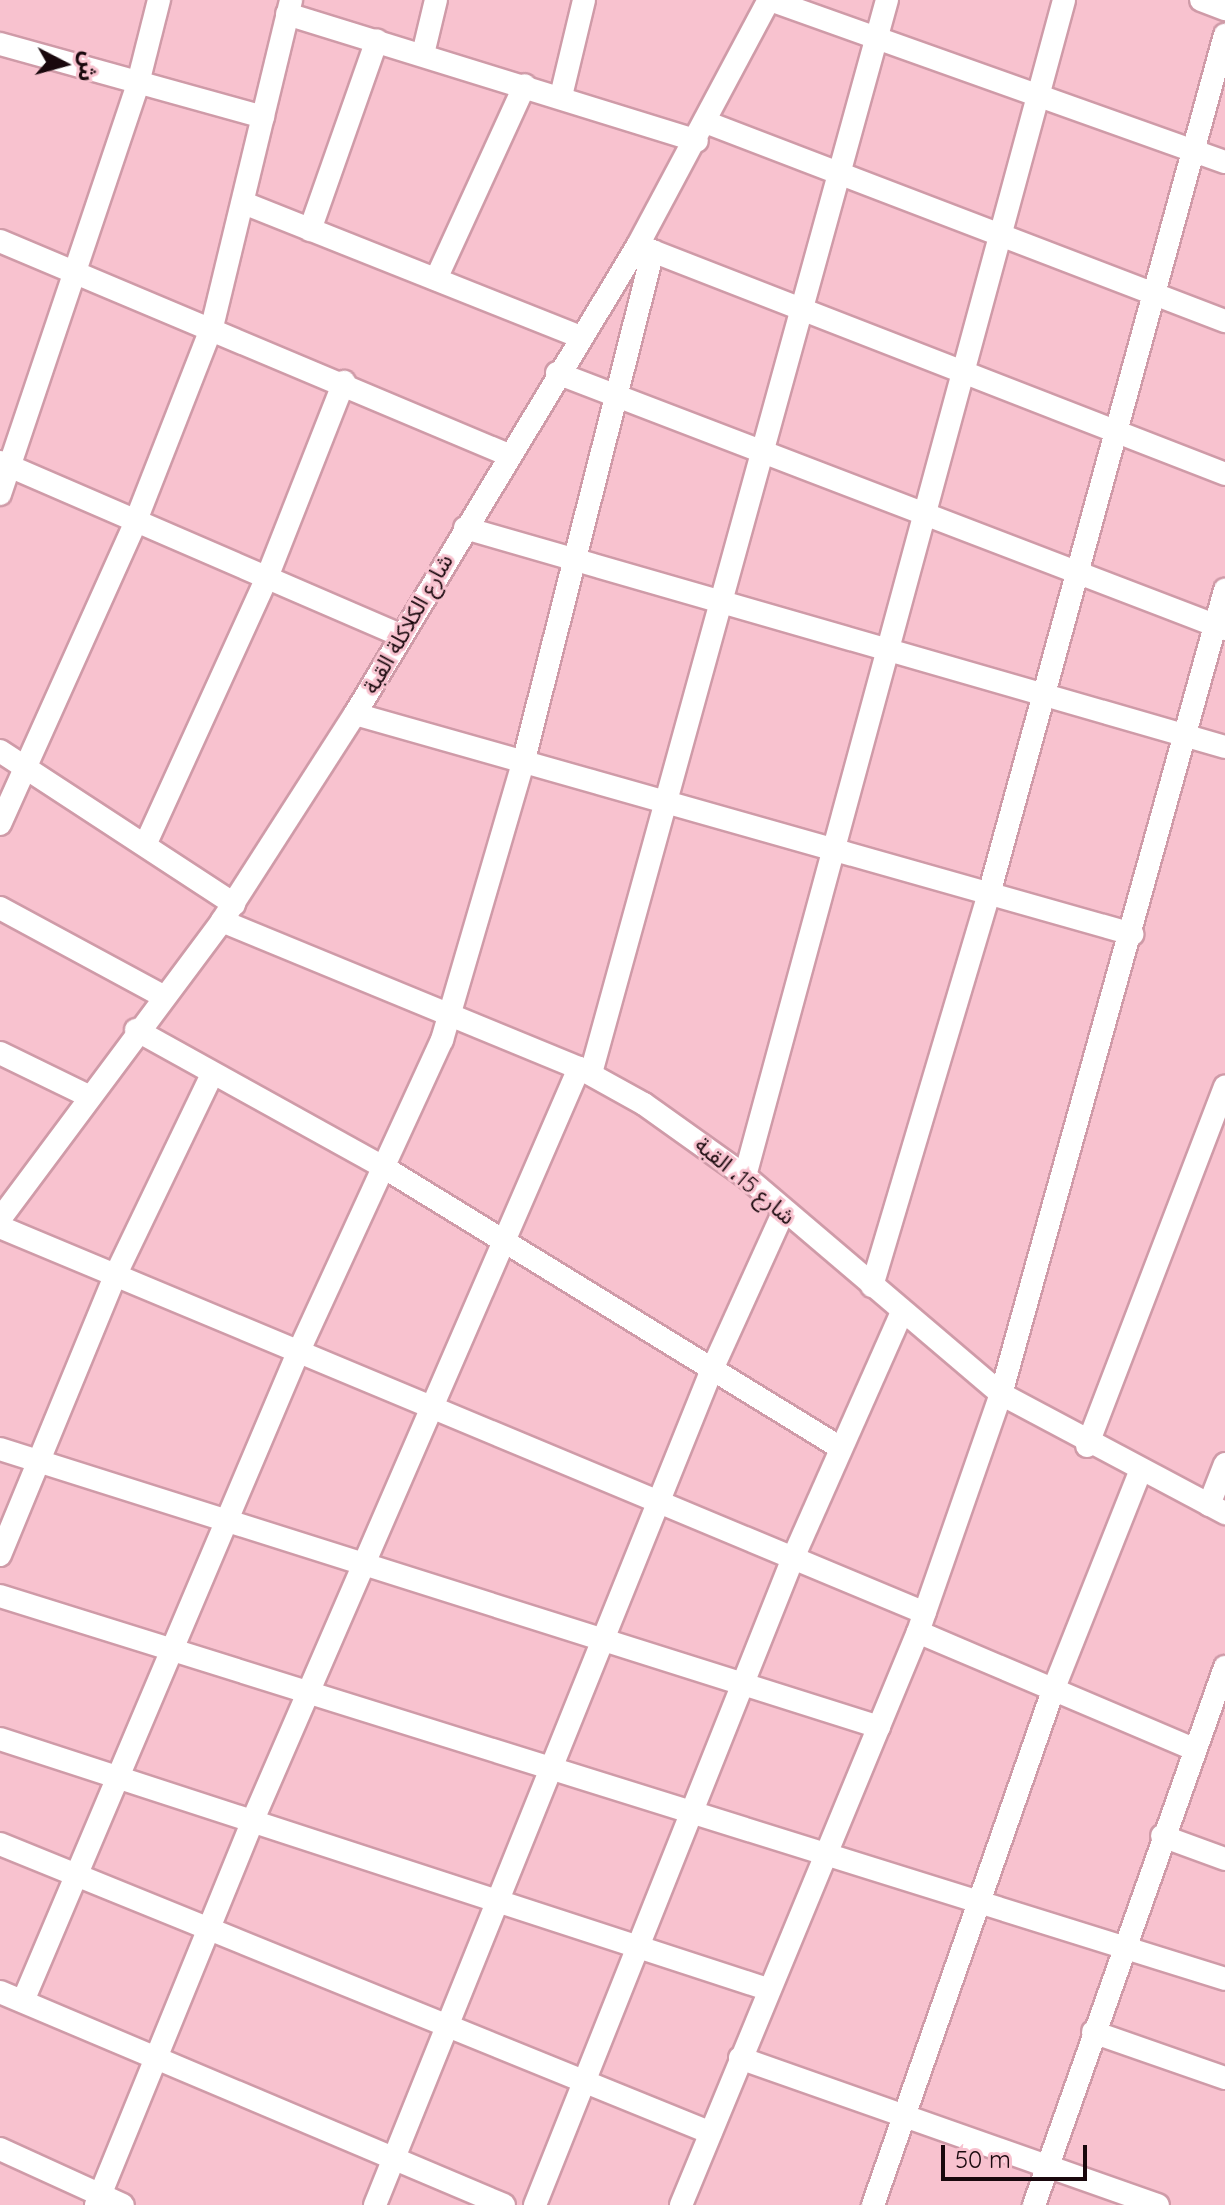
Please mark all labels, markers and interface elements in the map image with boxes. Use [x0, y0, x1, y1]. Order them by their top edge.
north arrow [24, 24, 104, 104]
text: ش [72, 50, 103, 83]
street label: شارع الكلاكلة القبة [357, 550, 459, 698]
street label: شارع 15، القبة [690, 1132, 800, 1230]
scale bar [945, 2129, 1091, 2179]
text: 50 m [955, 2144, 1011, 2174]

